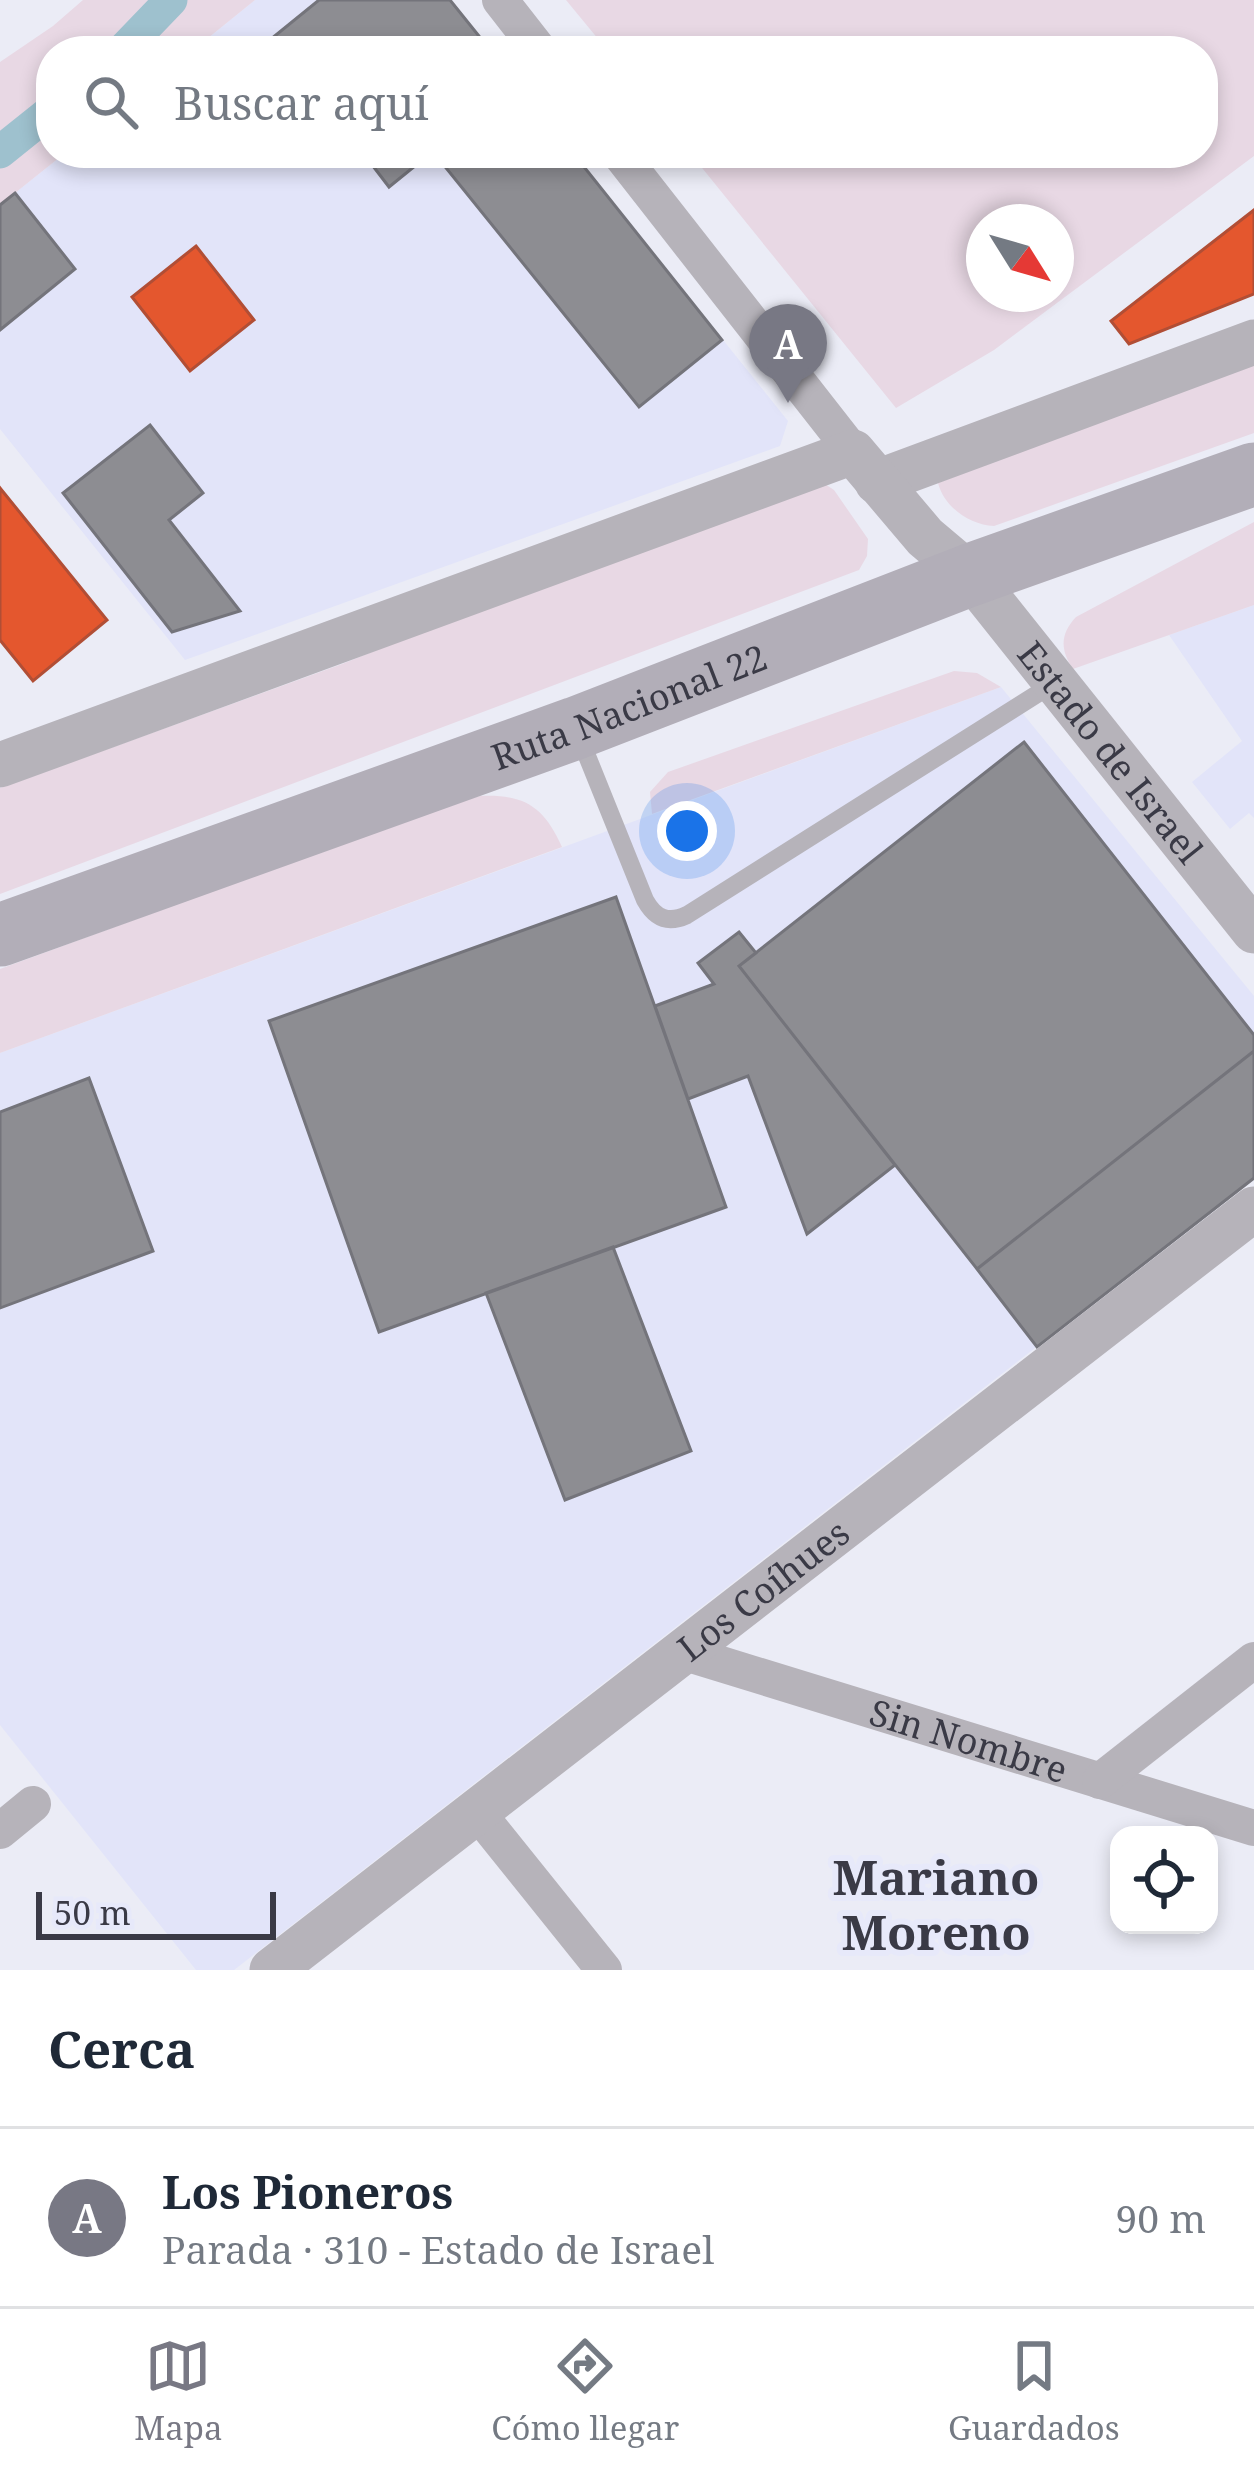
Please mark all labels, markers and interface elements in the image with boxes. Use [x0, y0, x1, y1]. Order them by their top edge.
search box [36, 36, 1218, 168]
icon: search [78, 69, 144, 135]
text: Buscar aquí [174, 72, 429, 133]
north arrow [966, 204, 1074, 312]
pin: A [749, 304, 827, 403]
street label: Estado de Israel [1007, 630, 1215, 873]
street label: Ruta Nacional 22 [484, 632, 774, 781]
your location [657, 801, 717, 861]
street label: Los Coíhues [667, 1508, 859, 1672]
street label: Sin Nombre [864, 1687, 1074, 1794]
map controls [1110, 1826, 1218, 1934]
button: locate [1110, 1826, 1218, 1934]
district label: Mariano Moreno [833, 1844, 1039, 1964]
scale bar [36, 1886, 276, 1939]
text: 50 m [54, 1890, 131, 1935]
text: Cerca [48, 2013, 195, 2083]
text: Los Pioneros [162, 2161, 453, 2222]
text: A [72, 2191, 102, 2244]
text: 90 m [1115, 2191, 1206, 2244]
text: Parada · 310 - Estado de Israel [162, 2222, 714, 2275]
tab: Mapa [134, 2333, 223, 2450]
tab: Cómo llegar [491, 2333, 679, 2450]
tab: Guardados [948, 2333, 1120, 2450]

